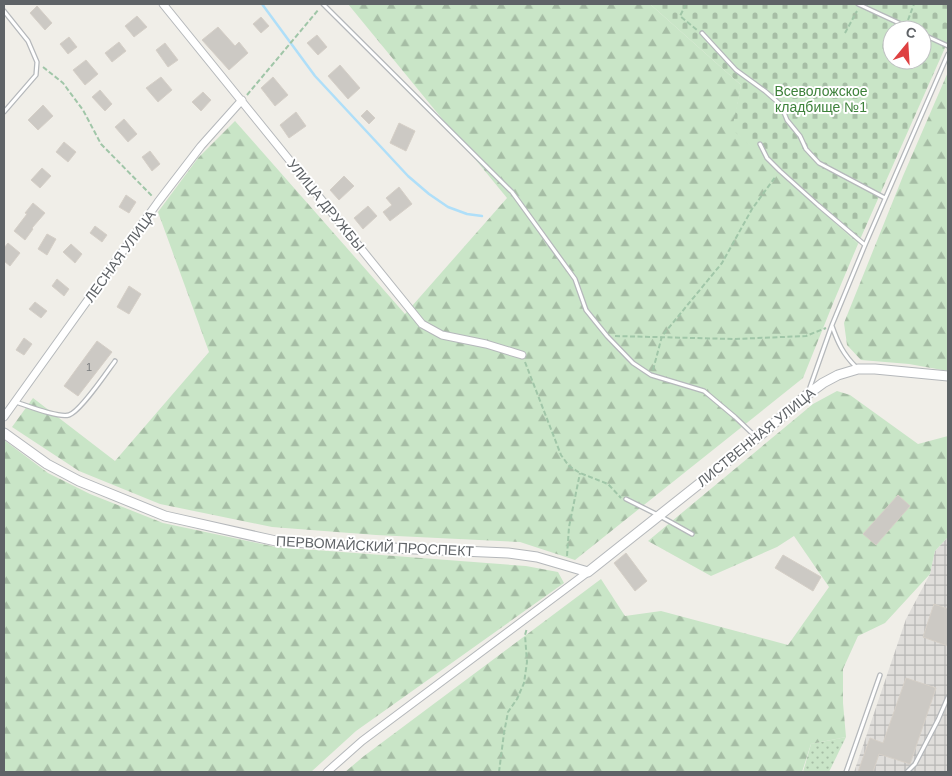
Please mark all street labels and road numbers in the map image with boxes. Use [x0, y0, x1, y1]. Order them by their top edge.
street label: УЛИЦА ДРУЖБЫ [284, 156, 368, 254]
street label: ЛЕСНАЯ УЛИЦА [81, 206, 159, 305]
street label: ЛИСТВЕННАЯ УЛИЦА [694, 384, 819, 489]
street label: ПЕРВОМАЙСКИЙ ПРОСПЕКТ [276, 532, 475, 559]

